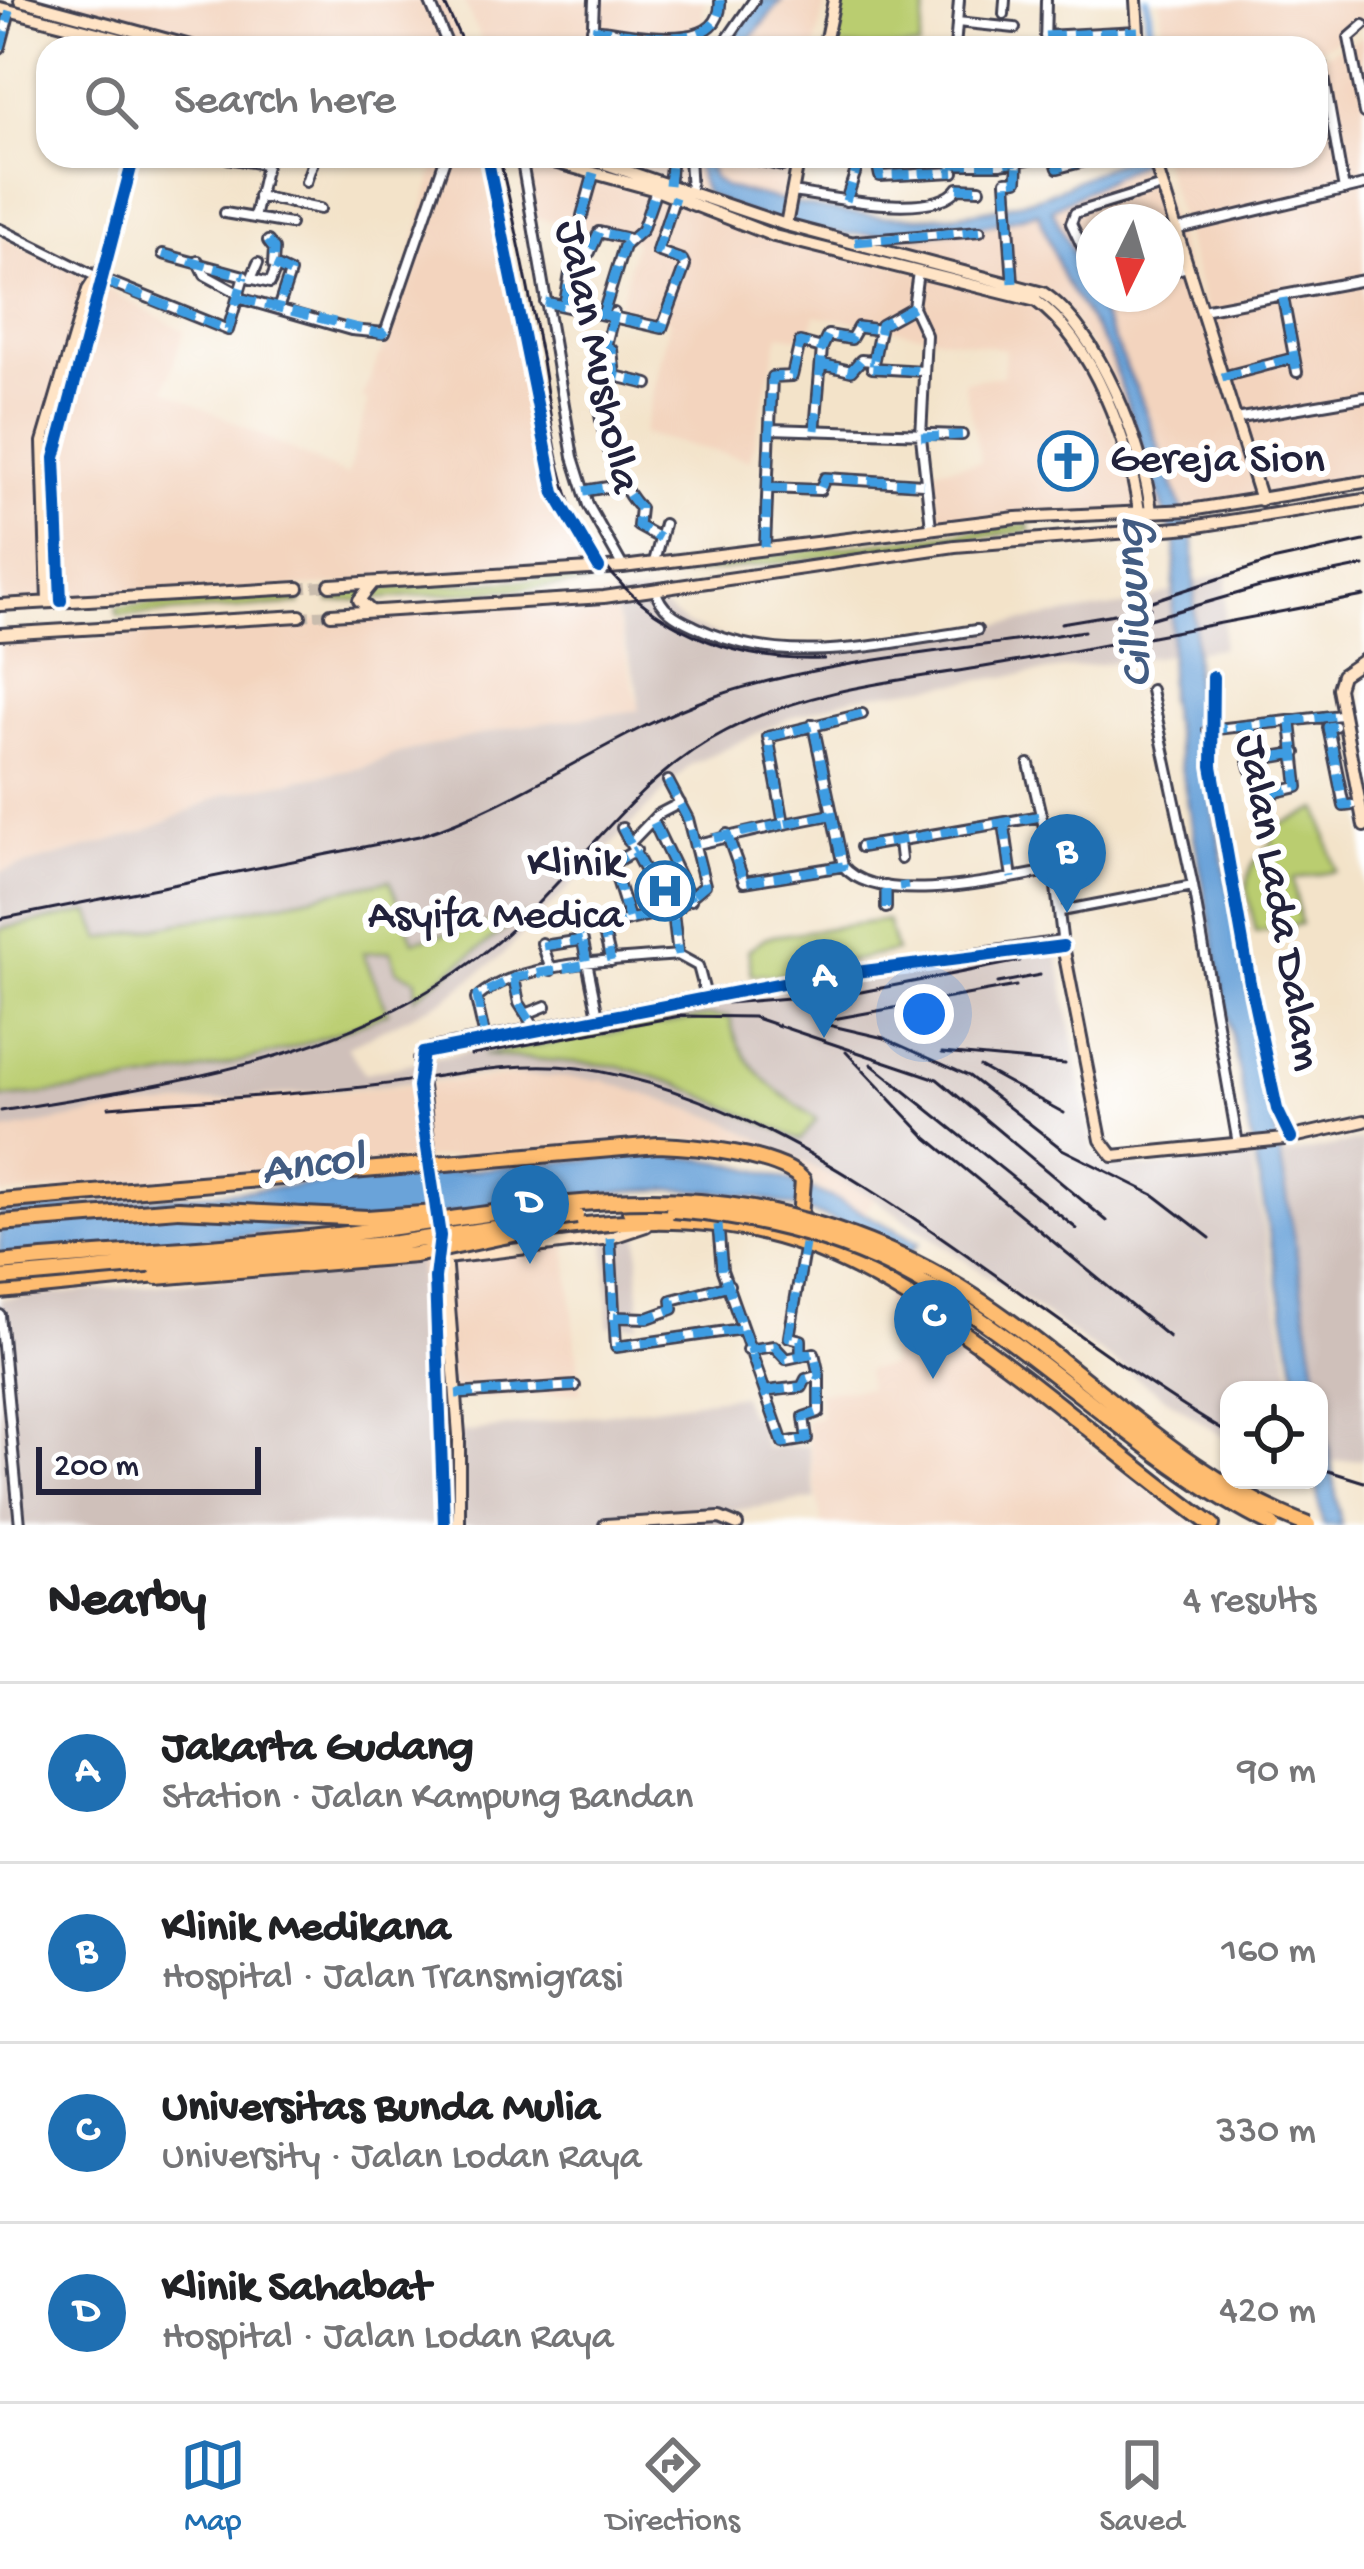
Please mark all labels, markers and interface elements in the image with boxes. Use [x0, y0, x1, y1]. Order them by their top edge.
search box [36, 36, 1328, 168]
icon: search [78, 69, 144, 135]
text: Search here [174, 76, 396, 129]
north arrow [1076, 204, 1184, 312]
street label: Jalan Musholla [540, 216, 650, 500]
church icon: Gereja Sion [1037, 430, 1099, 492]
place label: Gereja Sion [1110, 435, 1325, 488]
water label: Ciliwung [1104, 516, 1170, 689]
street label: Jalan Lada Dalam [1221, 731, 1333, 1075]
pin: B [1028, 814, 1106, 913]
place label: Klinik Asyifa Medica [368, 839, 627, 944]
hospital icon: Klinik Asyifa Medica [634, 860, 696, 922]
pin: A [785, 939, 863, 1038]
your location [894, 984, 954, 1044]
water label: Ancol [258, 1131, 370, 1202]
pin: D [491, 1165, 569, 1264]
pin: C [894, 1280, 972, 1379]
map controls [1220, 1381, 1328, 1489]
button: locate [1220, 1381, 1328, 1489]
scale bar [36, 1441, 261, 1494]
text: 200 m [54, 1449, 139, 1487]
text: Nearby [48, 1573, 206, 1633]
text: 4 results [1183, 1580, 1316, 1626]
text: Jakarta Gudang [162, 1723, 474, 1776]
text: A [75, 1750, 99, 1796]
text: 90 m [1237, 1750, 1316, 1796]
text: Station · Jalan Kampung Bandan [162, 1776, 693, 1822]
text: Klinik Medikana [162, 1903, 450, 1956]
text: B [77, 1930, 97, 1976]
text: 160 m [1221, 1930, 1316, 1976]
text: Hospital · Jalan Transmigrasi [162, 1956, 624, 2002]
text: Universitas Bunda Mulia [162, 2083, 600, 2136]
text: C [76, 2110, 98, 2156]
text: 330 m [1216, 2110, 1316, 2156]
text: University · Jalan Lodan Raya [162, 2136, 641, 2182]
text: Klinik Sahabat [162, 2263, 430, 2316]
text: D [74, 2290, 100, 2336]
text: 420 m [1219, 2290, 1316, 2336]
text: Hospital · Jalan Lodan Raya [162, 2316, 613, 2362]
tab: Map [180, 2432, 246, 2542]
tab: Directions [606, 2432, 740, 2542]
tab: Saved [1100, 2432, 1184, 2542]

